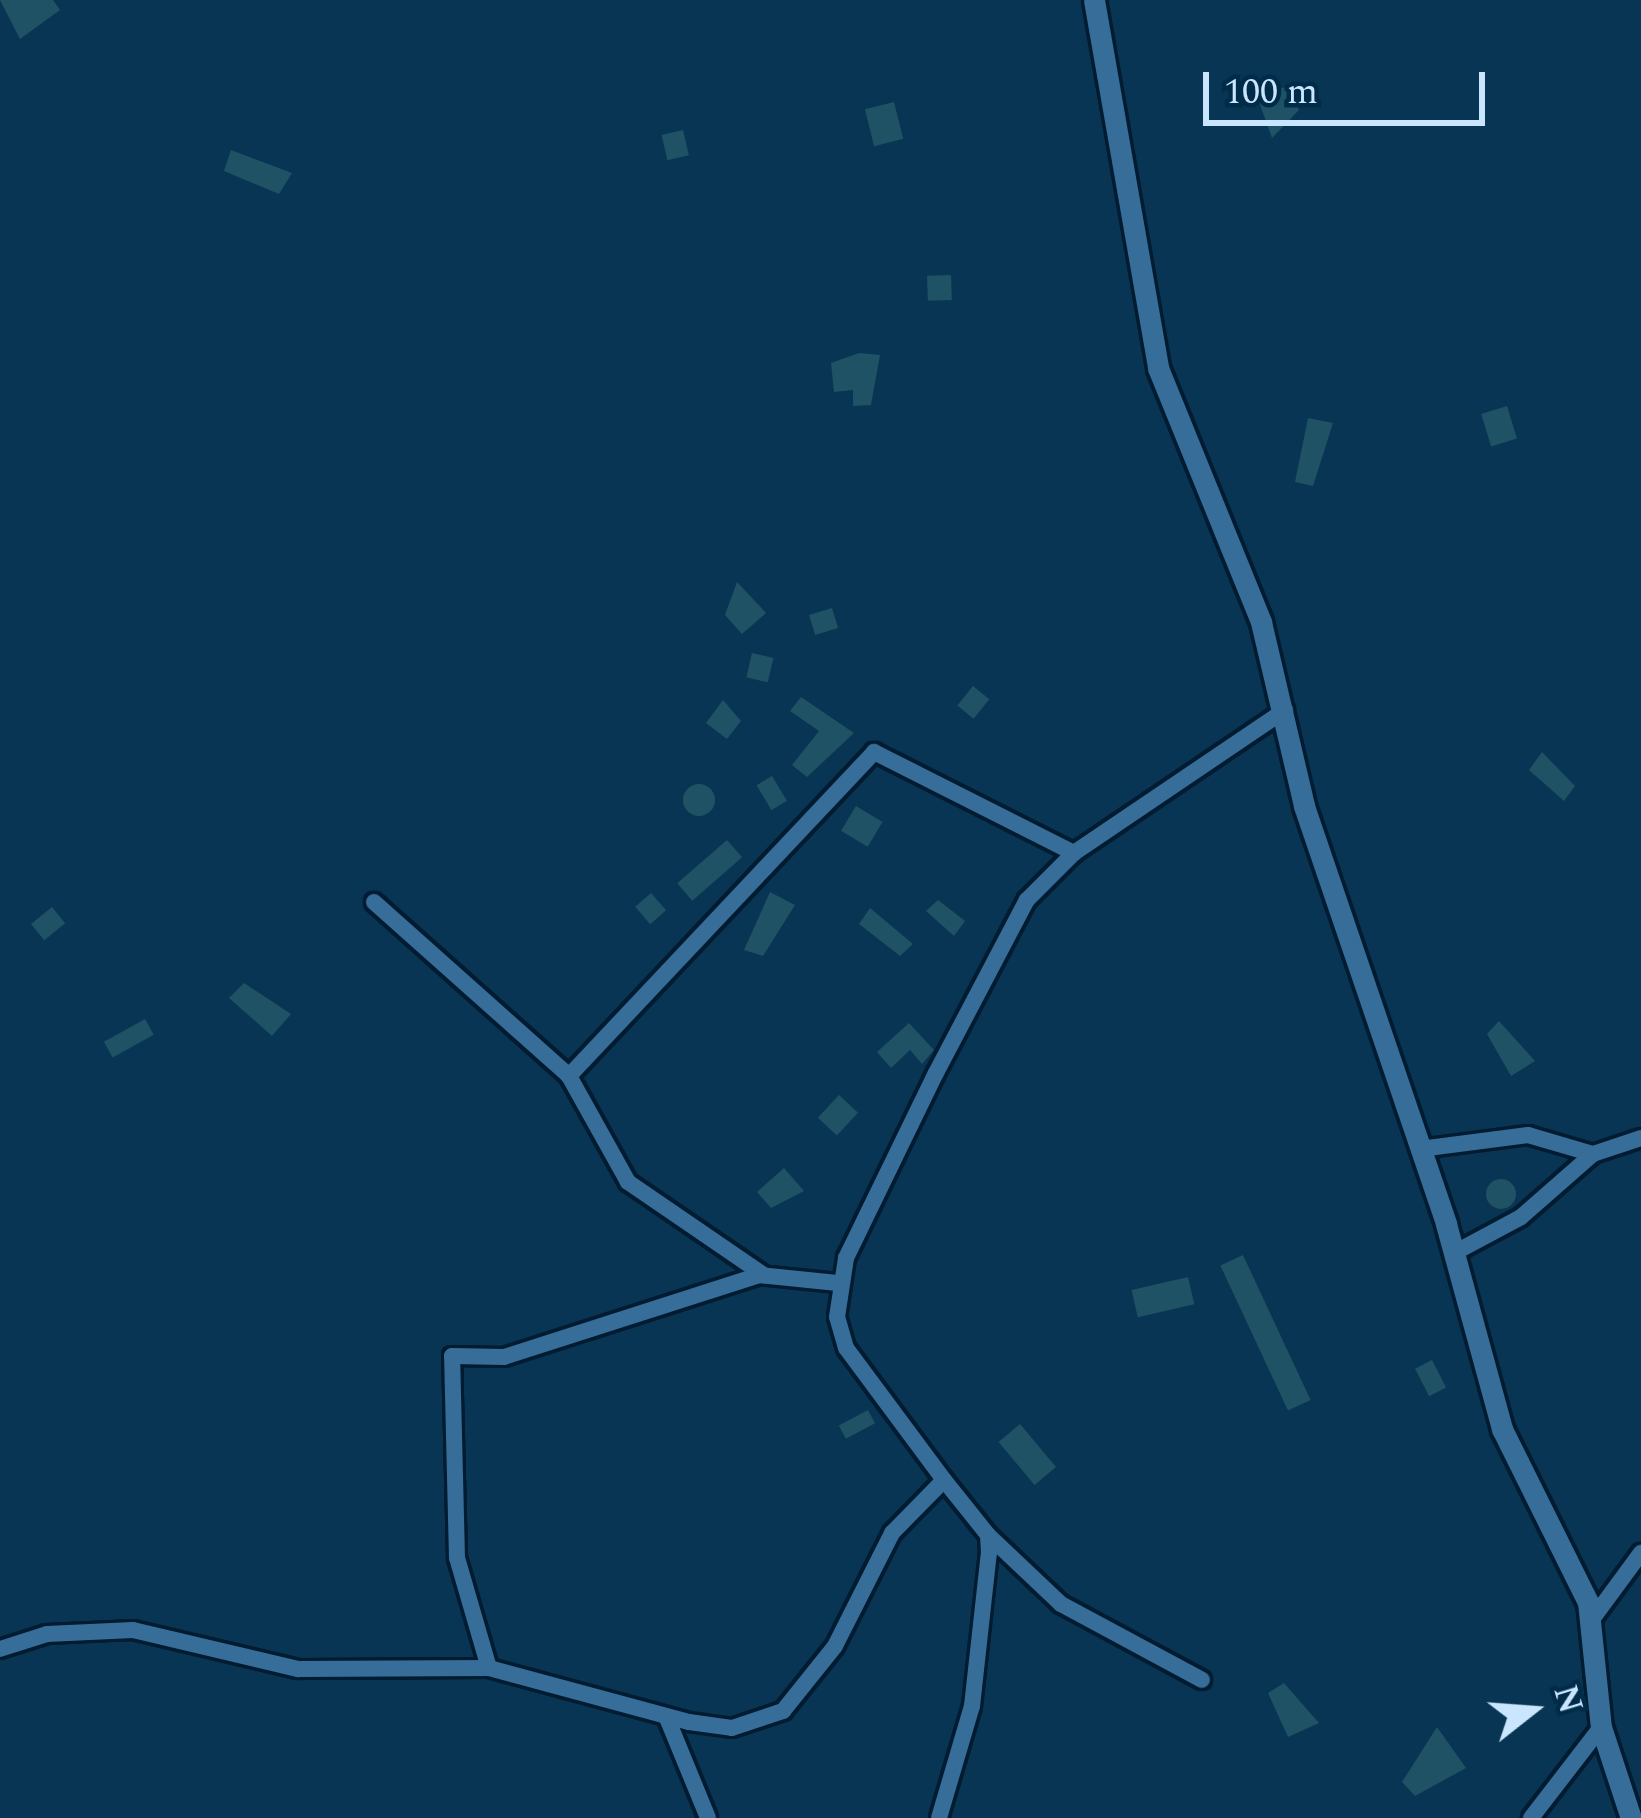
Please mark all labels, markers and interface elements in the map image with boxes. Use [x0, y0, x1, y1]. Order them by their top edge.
scale bar [1209, 48, 1491, 122]
text: 100 m [1224, 65, 1318, 120]
north arrow [1473, 1650, 1593, 1770]
text: N [1540, 1679, 1595, 1720]

